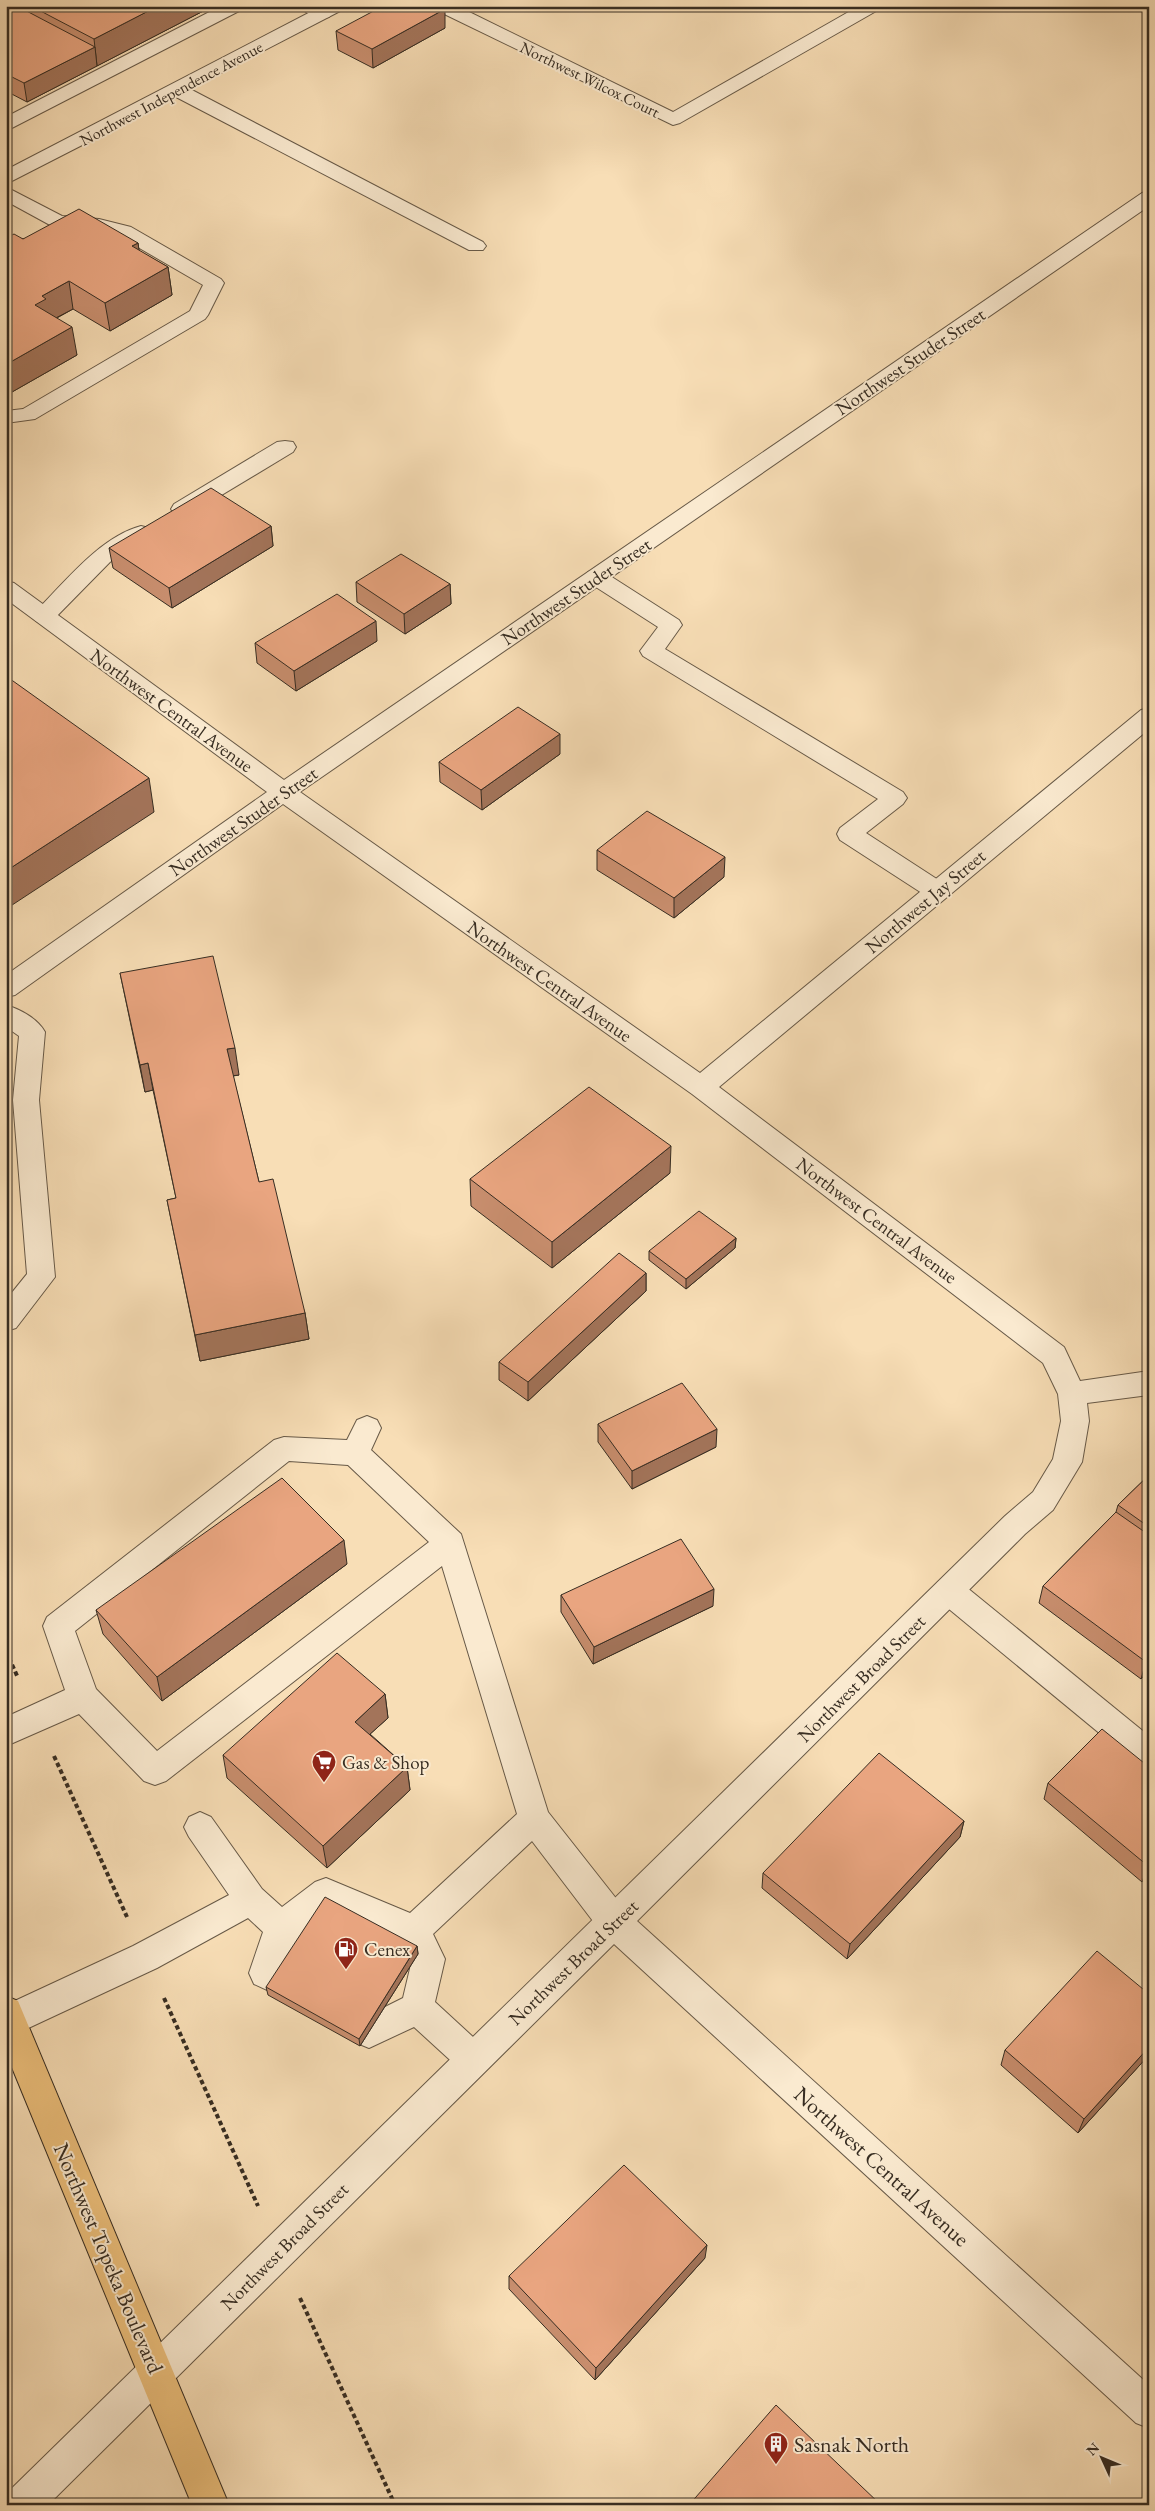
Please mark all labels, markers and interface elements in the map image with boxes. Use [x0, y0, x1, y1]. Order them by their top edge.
street label: Northwest Independence Avenue [76, 36, 266, 151]
street label: Northwest Wilcox Court [517, 37, 663, 122]
street label: Northwest Studer Street [830, 302, 990, 421]
street label: Northwest Studer Street [496, 532, 656, 651]
street label: Northwest Central Avenue [85, 643, 258, 778]
street label: Northwest Studer Street [164, 761, 322, 882]
street label: Northwest Jay Street [860, 844, 991, 959]
street label: Northwest Central Avenue [462, 915, 637, 1048]
street label: Northwest Central Avenue [791, 1152, 962, 1289]
street label: Northwest Broad Street [792, 1609, 931, 1748]
supermarket icon: Gas & Shop [311, 1749, 337, 1783]
place label: Gas & Shop [342, 1750, 430, 1775]
street label: Northwest Broad Street [503, 1894, 644, 2031]
fuel station icon: Cenex [333, 1936, 359, 1970]
place label: Cenex [364, 1937, 411, 1962]
street label: Northwest Central Avenue [788, 2080, 976, 2253]
street label: Northwest Topeka Boulevard [47, 2139, 171, 2379]
street label: Northwest Broad Street [215, 2177, 354, 2316]
place label: Sasnak North [794, 2430, 909, 2459]
building icon: Sasnak North [763, 2431, 789, 2465]
north arrow [1078, 2434, 1128, 2484]
text: N [1082, 2438, 1104, 2459]

